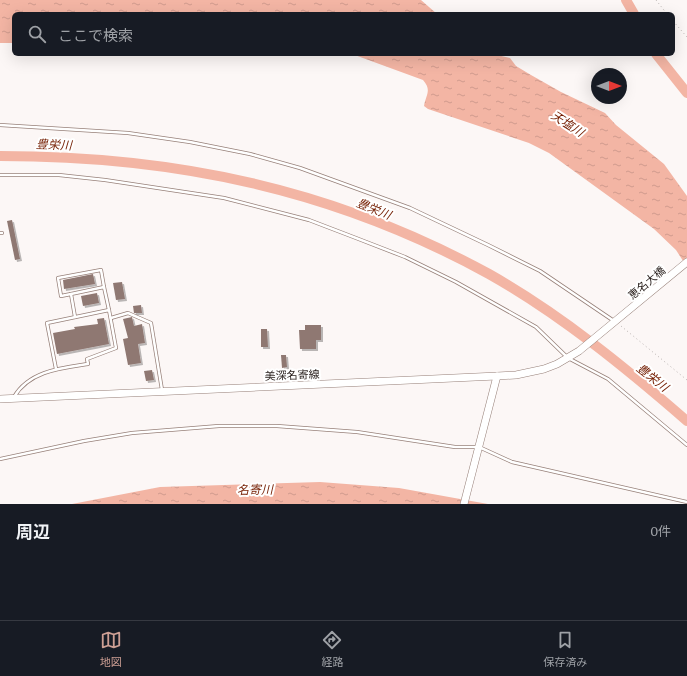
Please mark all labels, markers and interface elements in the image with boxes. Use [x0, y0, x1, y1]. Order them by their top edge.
search box [12, 12, 675, 56]
icon: search [26, 23, 48, 45]
text: ここで検索 [58, 23, 133, 46]
north arrow [591, 68, 627, 104]
water label: 天塩川 [548, 106, 590, 141]
water label: 豊栄川 [36, 134, 74, 154]
water label: 豊栄川 [354, 193, 396, 224]
street label: 恵名大橋 [624, 262, 668, 302]
water label: 豊栄川 [633, 359, 674, 396]
street label: 美深名寄線 [264, 365, 320, 383]
water label: 名寄川 [237, 480, 275, 498]
text: 周辺 [16, 518, 50, 543]
text: 0件 [650, 521, 671, 540]
tab: 地図 [100, 629, 122, 669]
tab: 経路 [321, 629, 343, 669]
tab: 保存済み [543, 629, 587, 669]

